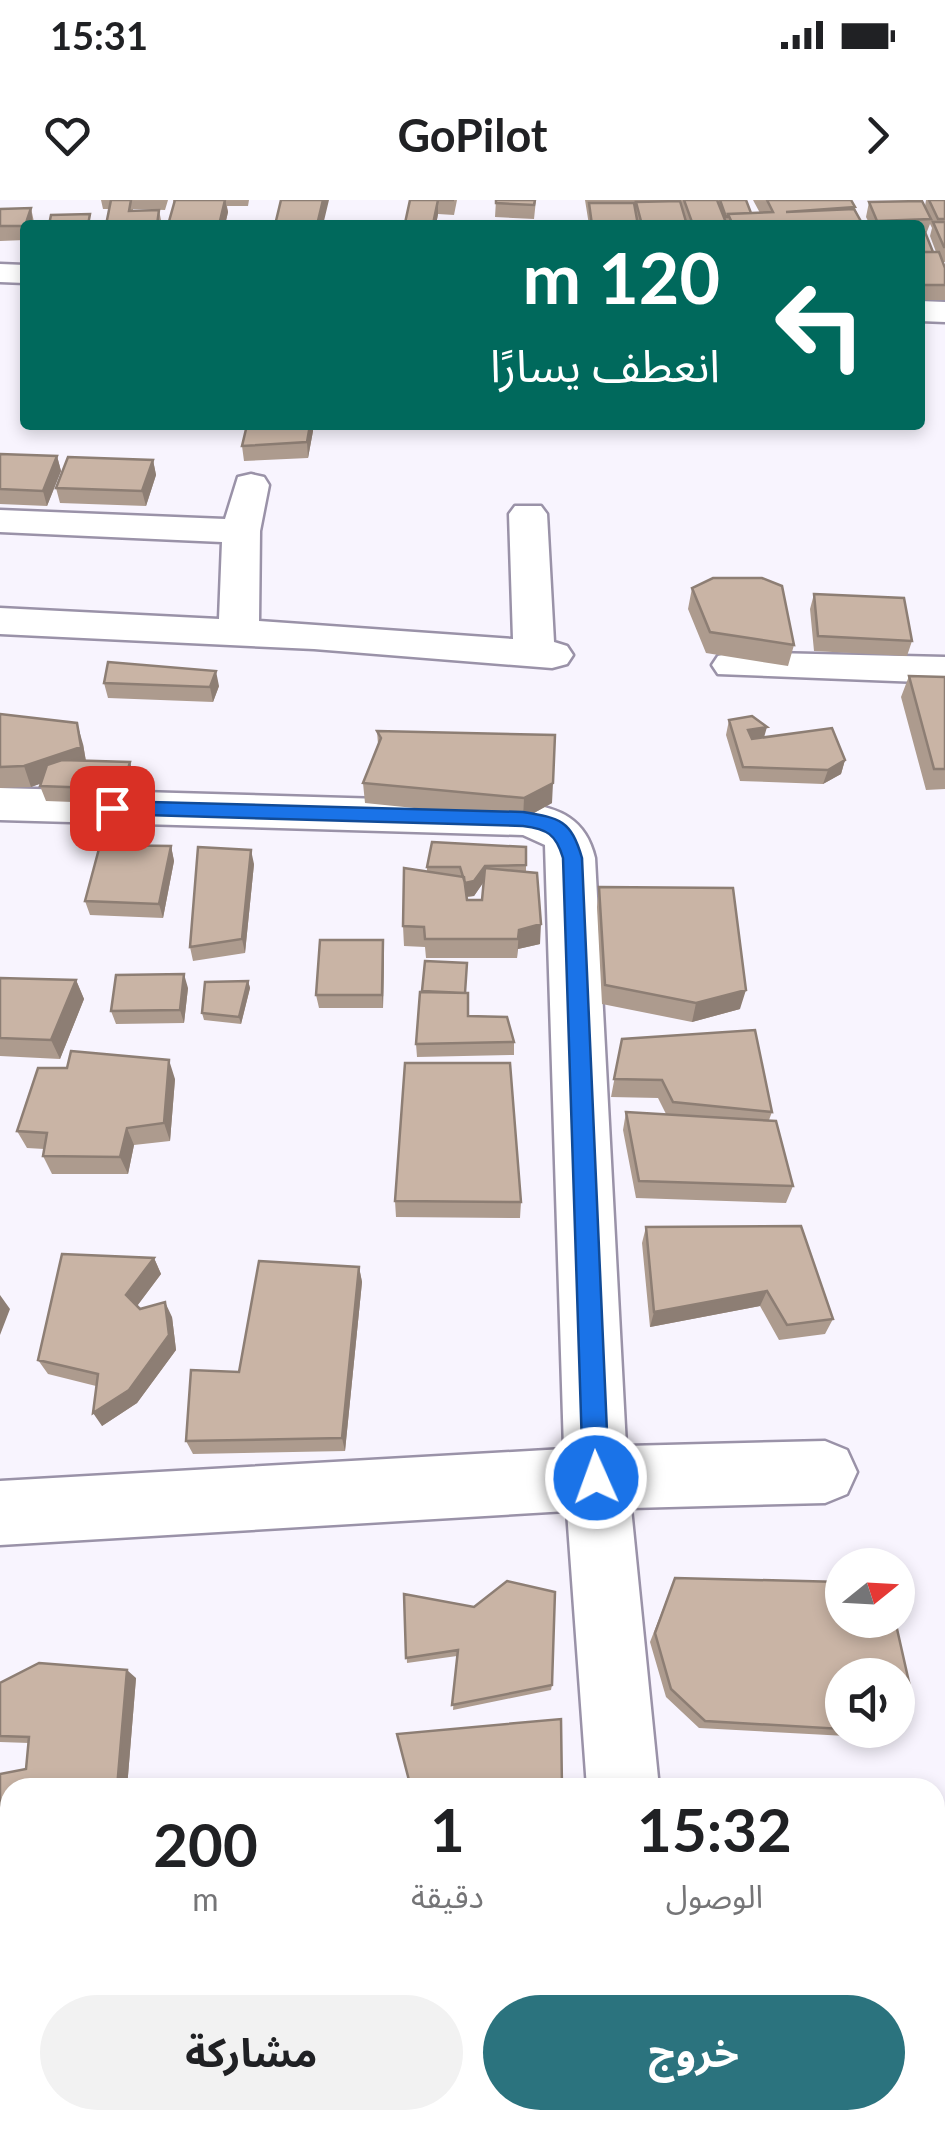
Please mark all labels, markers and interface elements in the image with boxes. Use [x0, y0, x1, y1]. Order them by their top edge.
text: 15:31 [50, 12, 148, 58]
icon: heart [40, 108, 95, 163]
text: GoPilot [397, 108, 548, 162]
icon: forward [850, 108, 905, 163]
text: 120 m [523, 235, 720, 319]
icon: left [755, 260, 885, 390]
text: انعطف يسارًا [490, 338, 720, 392]
pin [70, 766, 155, 851]
icon: arrive [85, 781, 140, 836]
position arrow [544, 1426, 648, 1530]
north arrow [825, 1548, 915, 1638]
map controls [825, 1548, 915, 1748]
button: sound [825, 1658, 915, 1748]
text: 1 [430, 1793, 465, 1865]
text: 15:32 [637, 1793, 792, 1865]
text: 200 [153, 1808, 258, 1880]
text: دقيقة [411, 1876, 484, 1915]
text: الوصول [666, 1876, 763, 1915]
text: m [192, 1879, 219, 1918]
button: مشاركة [40, 1995, 463, 2110]
button: خروج [483, 1995, 905, 2110]

